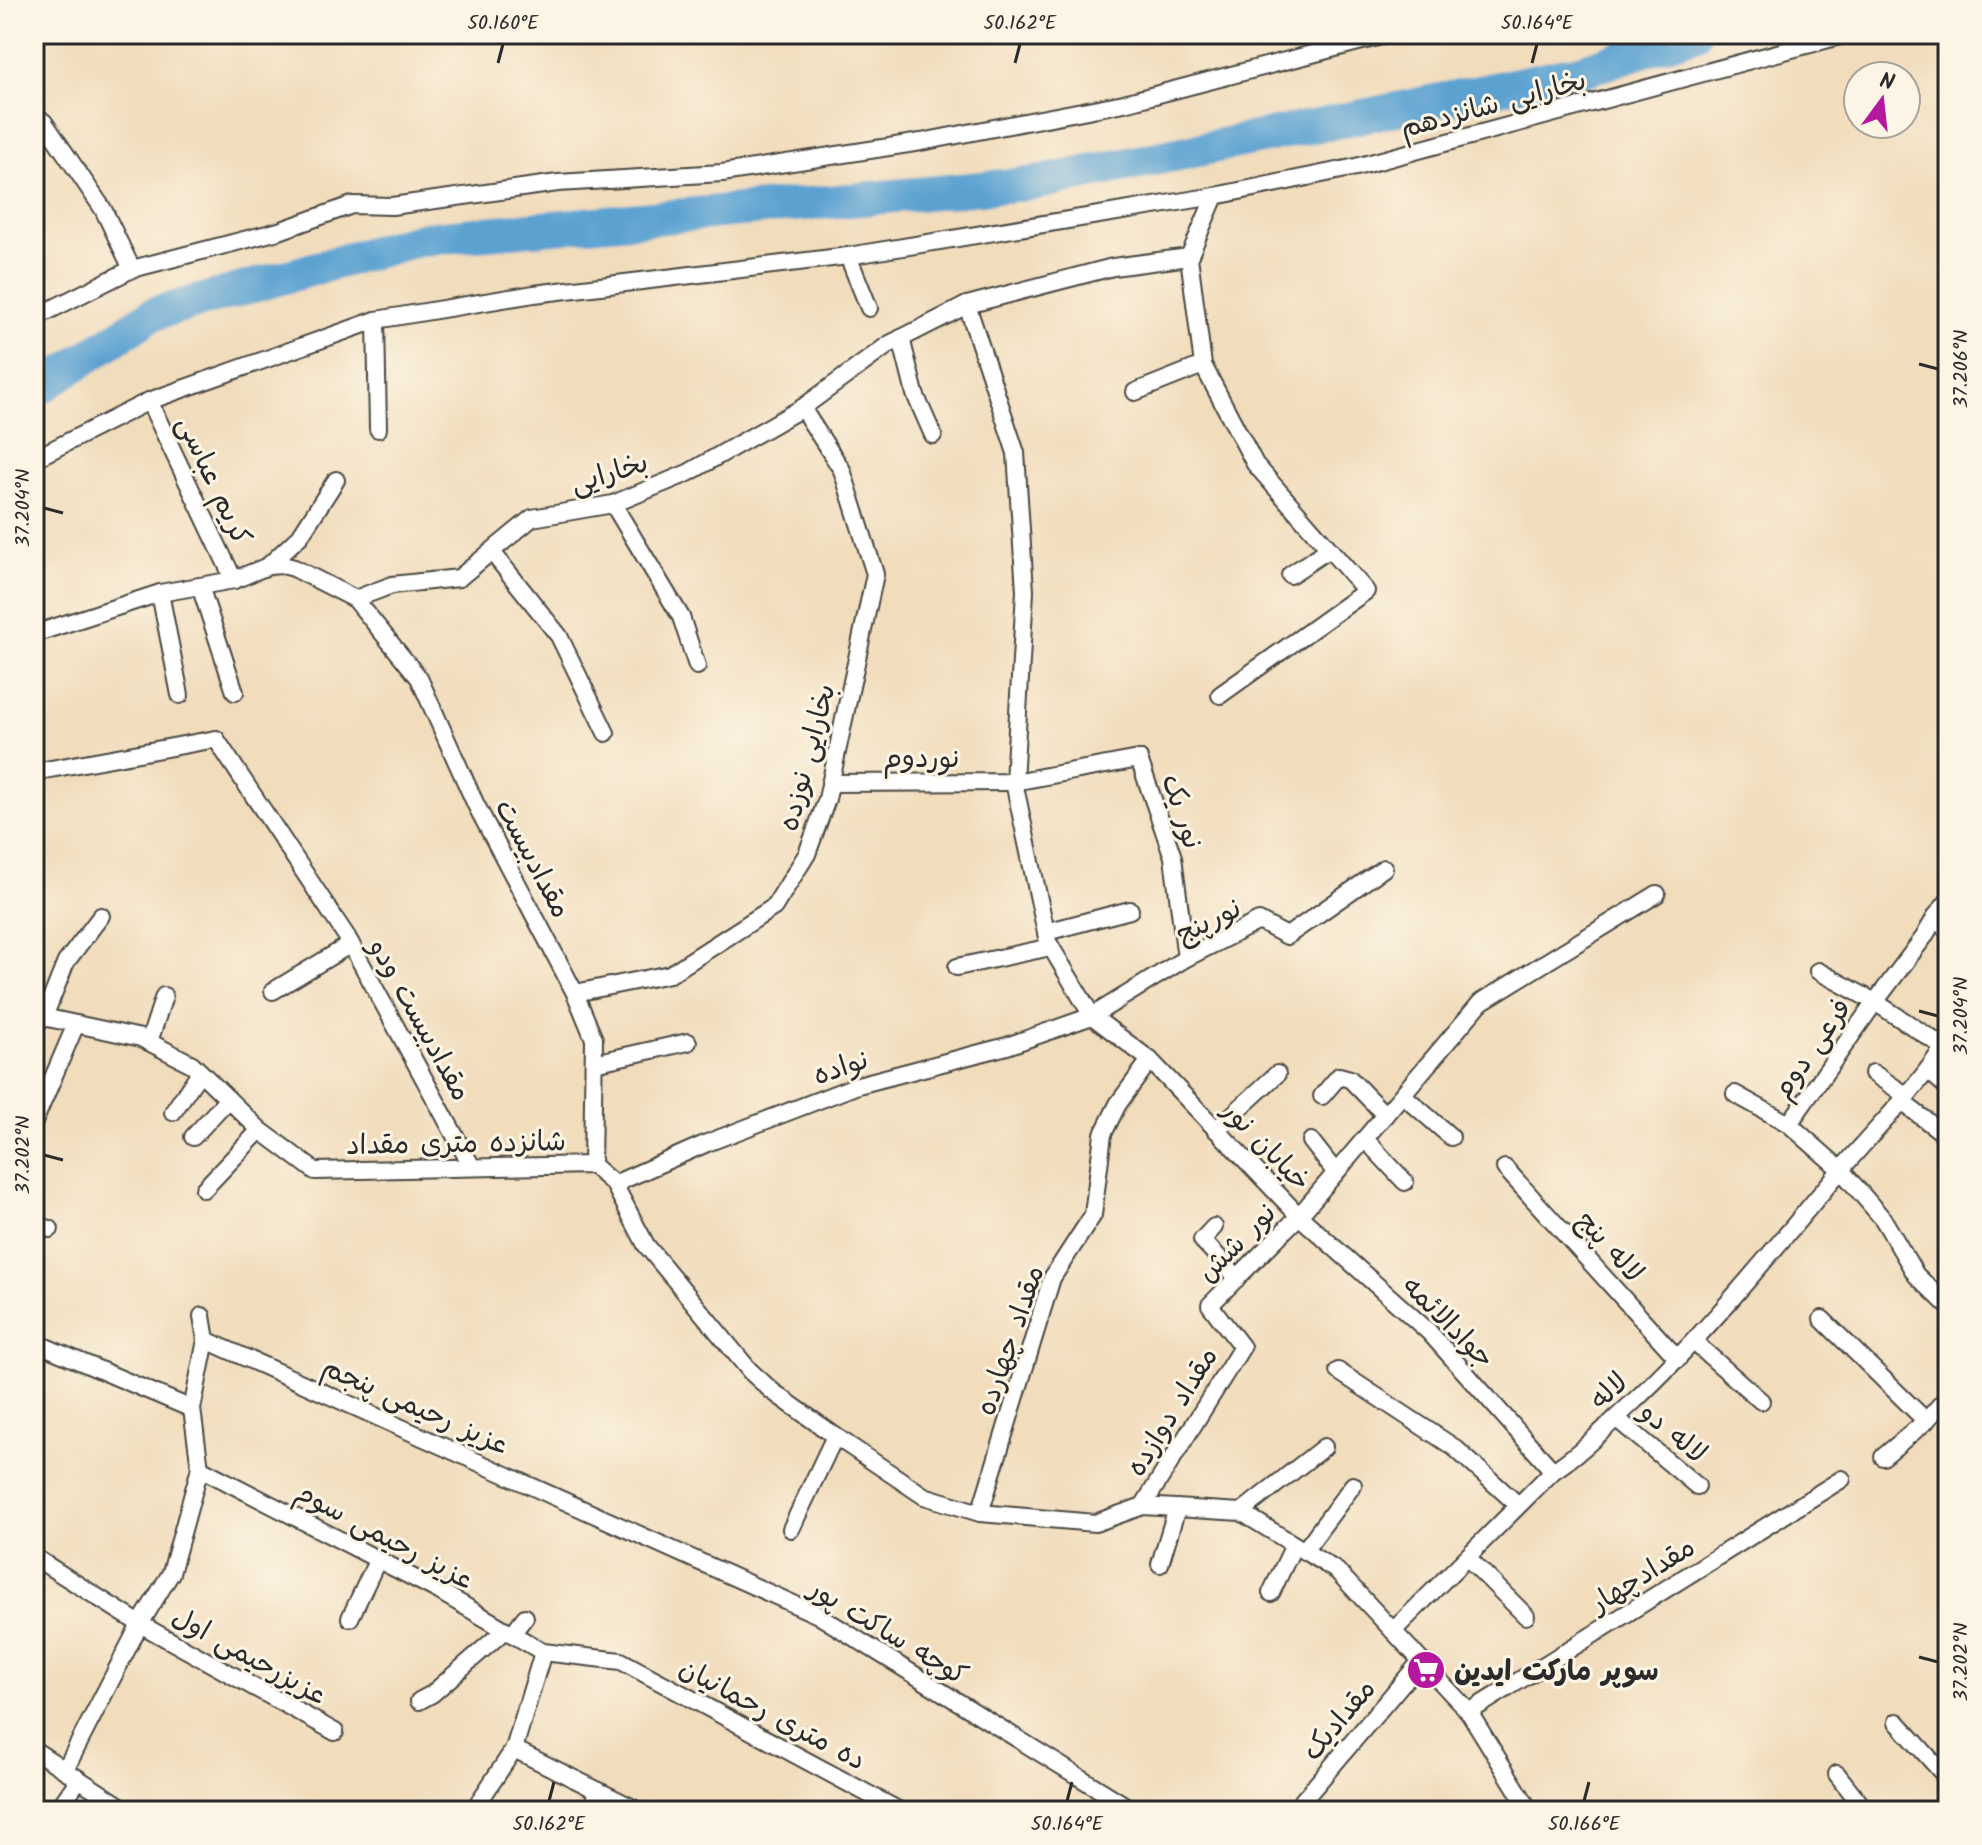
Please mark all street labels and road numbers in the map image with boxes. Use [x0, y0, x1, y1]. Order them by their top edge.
street label: بخارایی شانزدهم [1395, 59, 1592, 152]
street label: کریم عباسی [163, 409, 262, 553]
street label: بخارایی [565, 441, 654, 507]
street label: بخارایی نوزده [767, 679, 850, 836]
street label: نوردوم [883, 737, 961, 782]
street label: نور یک [1147, 768, 1214, 855]
street label: مقدادبیست [482, 792, 582, 927]
street label: نورپنج [1169, 887, 1250, 957]
street label: مقدادبیست ودو [355, 930, 482, 1110]
street label: فرعی دوم [1762, 990, 1864, 1109]
street label: نواده [807, 1038, 876, 1099]
street label: خیابان نور [1209, 1090, 1321, 1203]
street label: شانزده متری مقداد [346, 1120, 566, 1169]
street label: نور شش [1187, 1193, 1288, 1294]
street label: لاله پنج [1564, 1201, 1654, 1294]
street label: مقداد چهارده [965, 1260, 1058, 1422]
street label: جوادالائمه [1390, 1265, 1505, 1380]
street label: مقداد دوازده [1115, 1338, 1231, 1486]
street label: عزیز رحیمی پنجم [314, 1346, 516, 1469]
street label: لاله [1580, 1362, 1639, 1422]
street label: لاله دو [1627, 1391, 1716, 1476]
street label: عزیز رحیمی سوم [286, 1471, 482, 1603]
street label: مقدادچهار [1580, 1526, 1705, 1627]
street label: کوچه ساکت پور [798, 1567, 976, 1698]
street label: عزیزرحیمی اول [163, 1596, 335, 1718]
street label: ده متری رحمانیان [670, 1647, 874, 1784]
street label: مقدادیک [1292, 1669, 1388, 1772]

